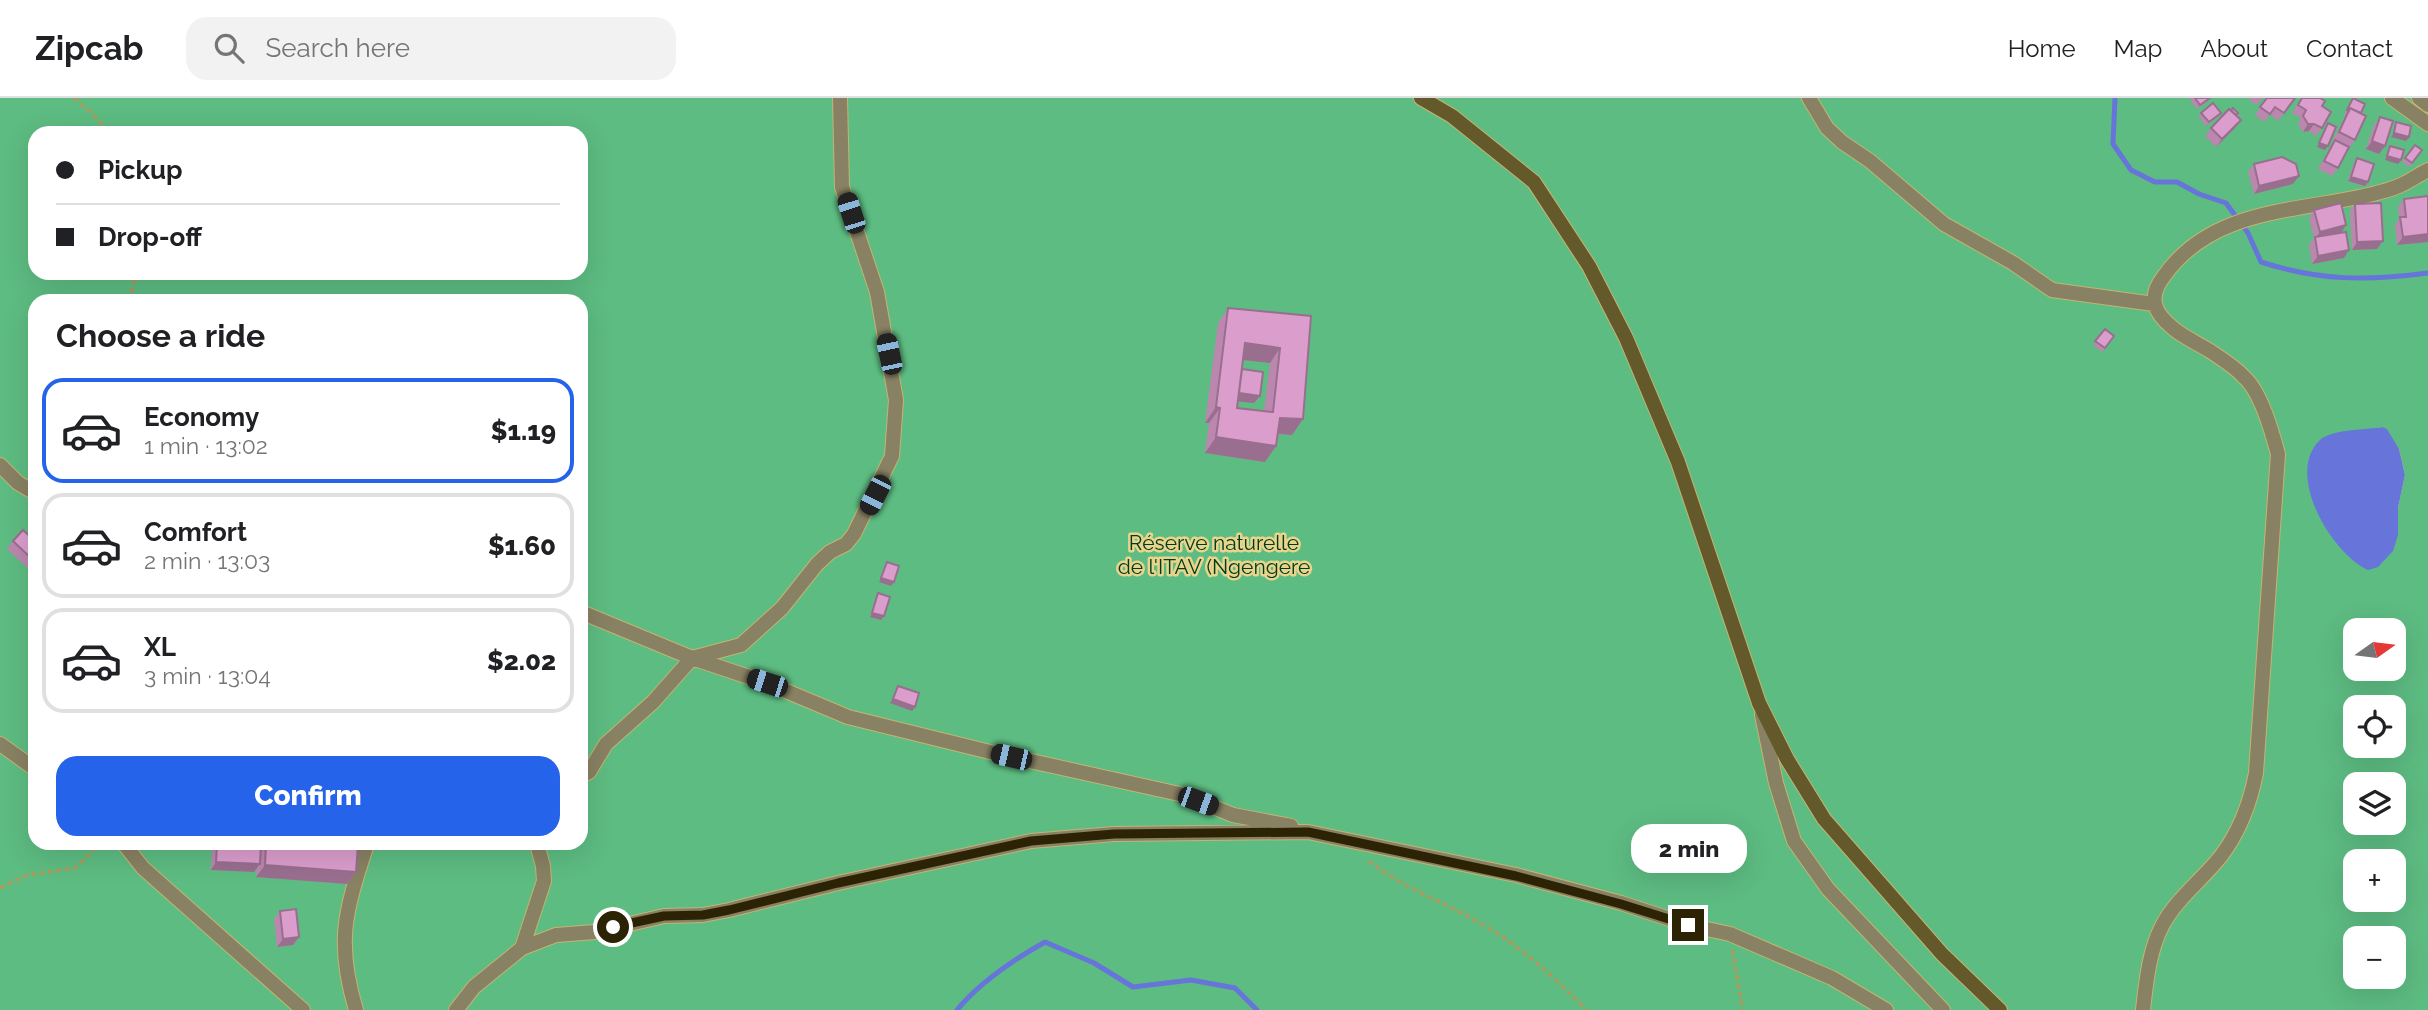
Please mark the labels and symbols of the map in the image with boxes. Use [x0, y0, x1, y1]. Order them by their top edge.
car [835, 190, 868, 236]
car [875, 331, 904, 377]
car [857, 472, 894, 518]
park label: Réserve naturelle de l'ITAV (Ngengere [1118, 530, 1310, 579]
north arrow [2343, 618, 2406, 681]
car [744, 667, 791, 699]
car [989, 742, 1034, 772]
car [1175, 784, 1222, 818]
callout: 2 min [1630, 824, 1746, 872]
route end [1672, 909, 1704, 941]
route start [597, 911, 629, 943]

